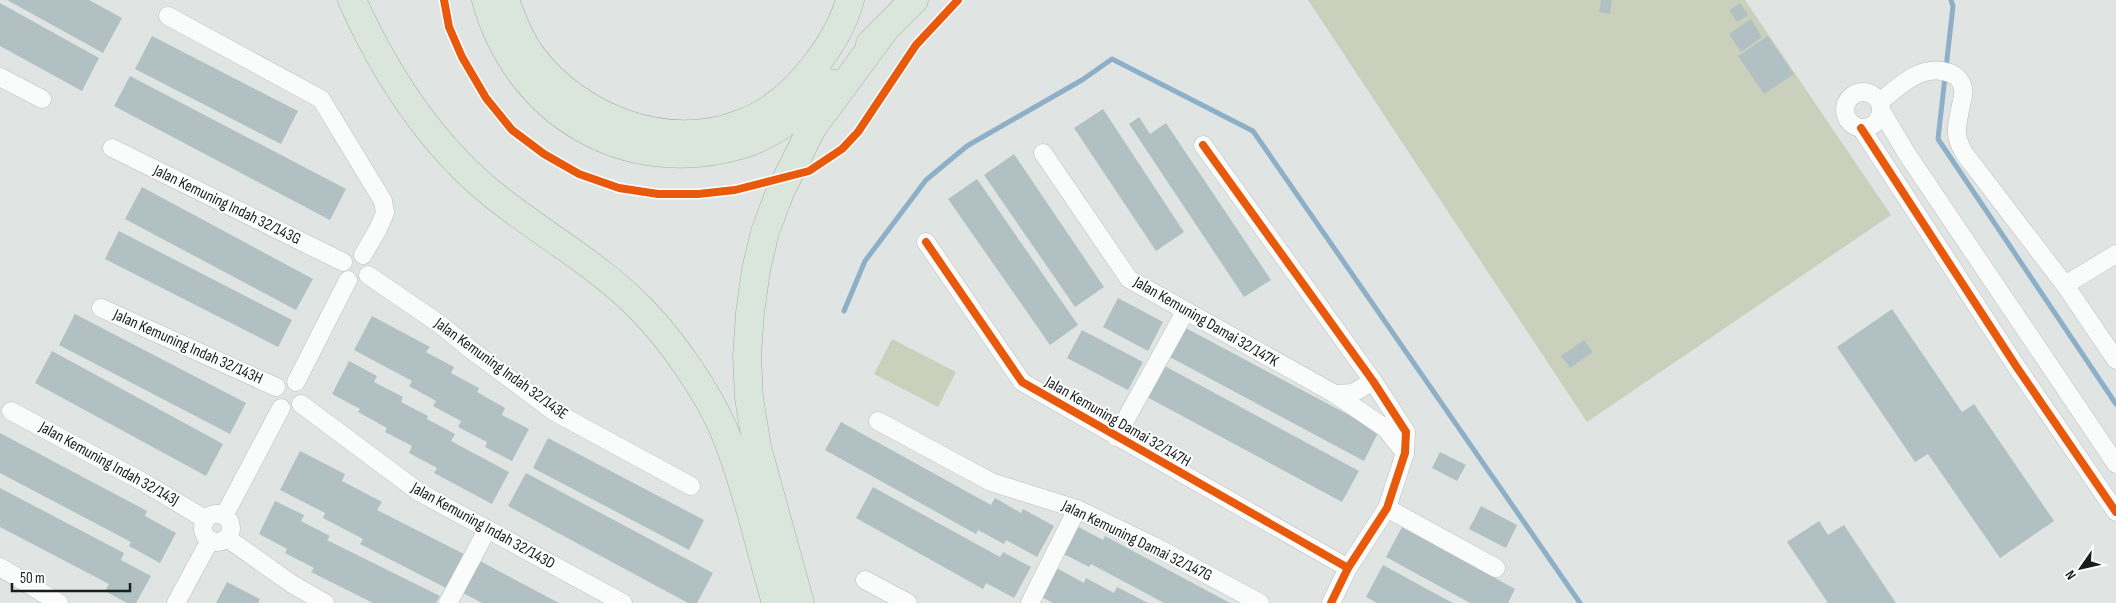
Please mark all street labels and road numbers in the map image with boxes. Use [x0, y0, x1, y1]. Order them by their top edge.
street label: Jalan Kemuning Indah 32/143G [149, 161, 304, 249]
street label: Jalan Kemuning Damai 32/147K [1129, 272, 1282, 372]
street label: Jalan Kemuning Indah 32/143H [109, 305, 266, 389]
street label: Jalan Kemuning Indah 32/143E [430, 314, 571, 424]
street label: Jalan Kemuning Damai 32/147H [1041, 372, 1194, 471]
street label: Jalan Kemuning Indah 32/143J [35, 417, 182, 510]
street label: Jalan Kemuning Indah 32/143D [407, 478, 558, 574]
street label: Jalan Kemuning Damai 32/147G [1058, 496, 1215, 586]

